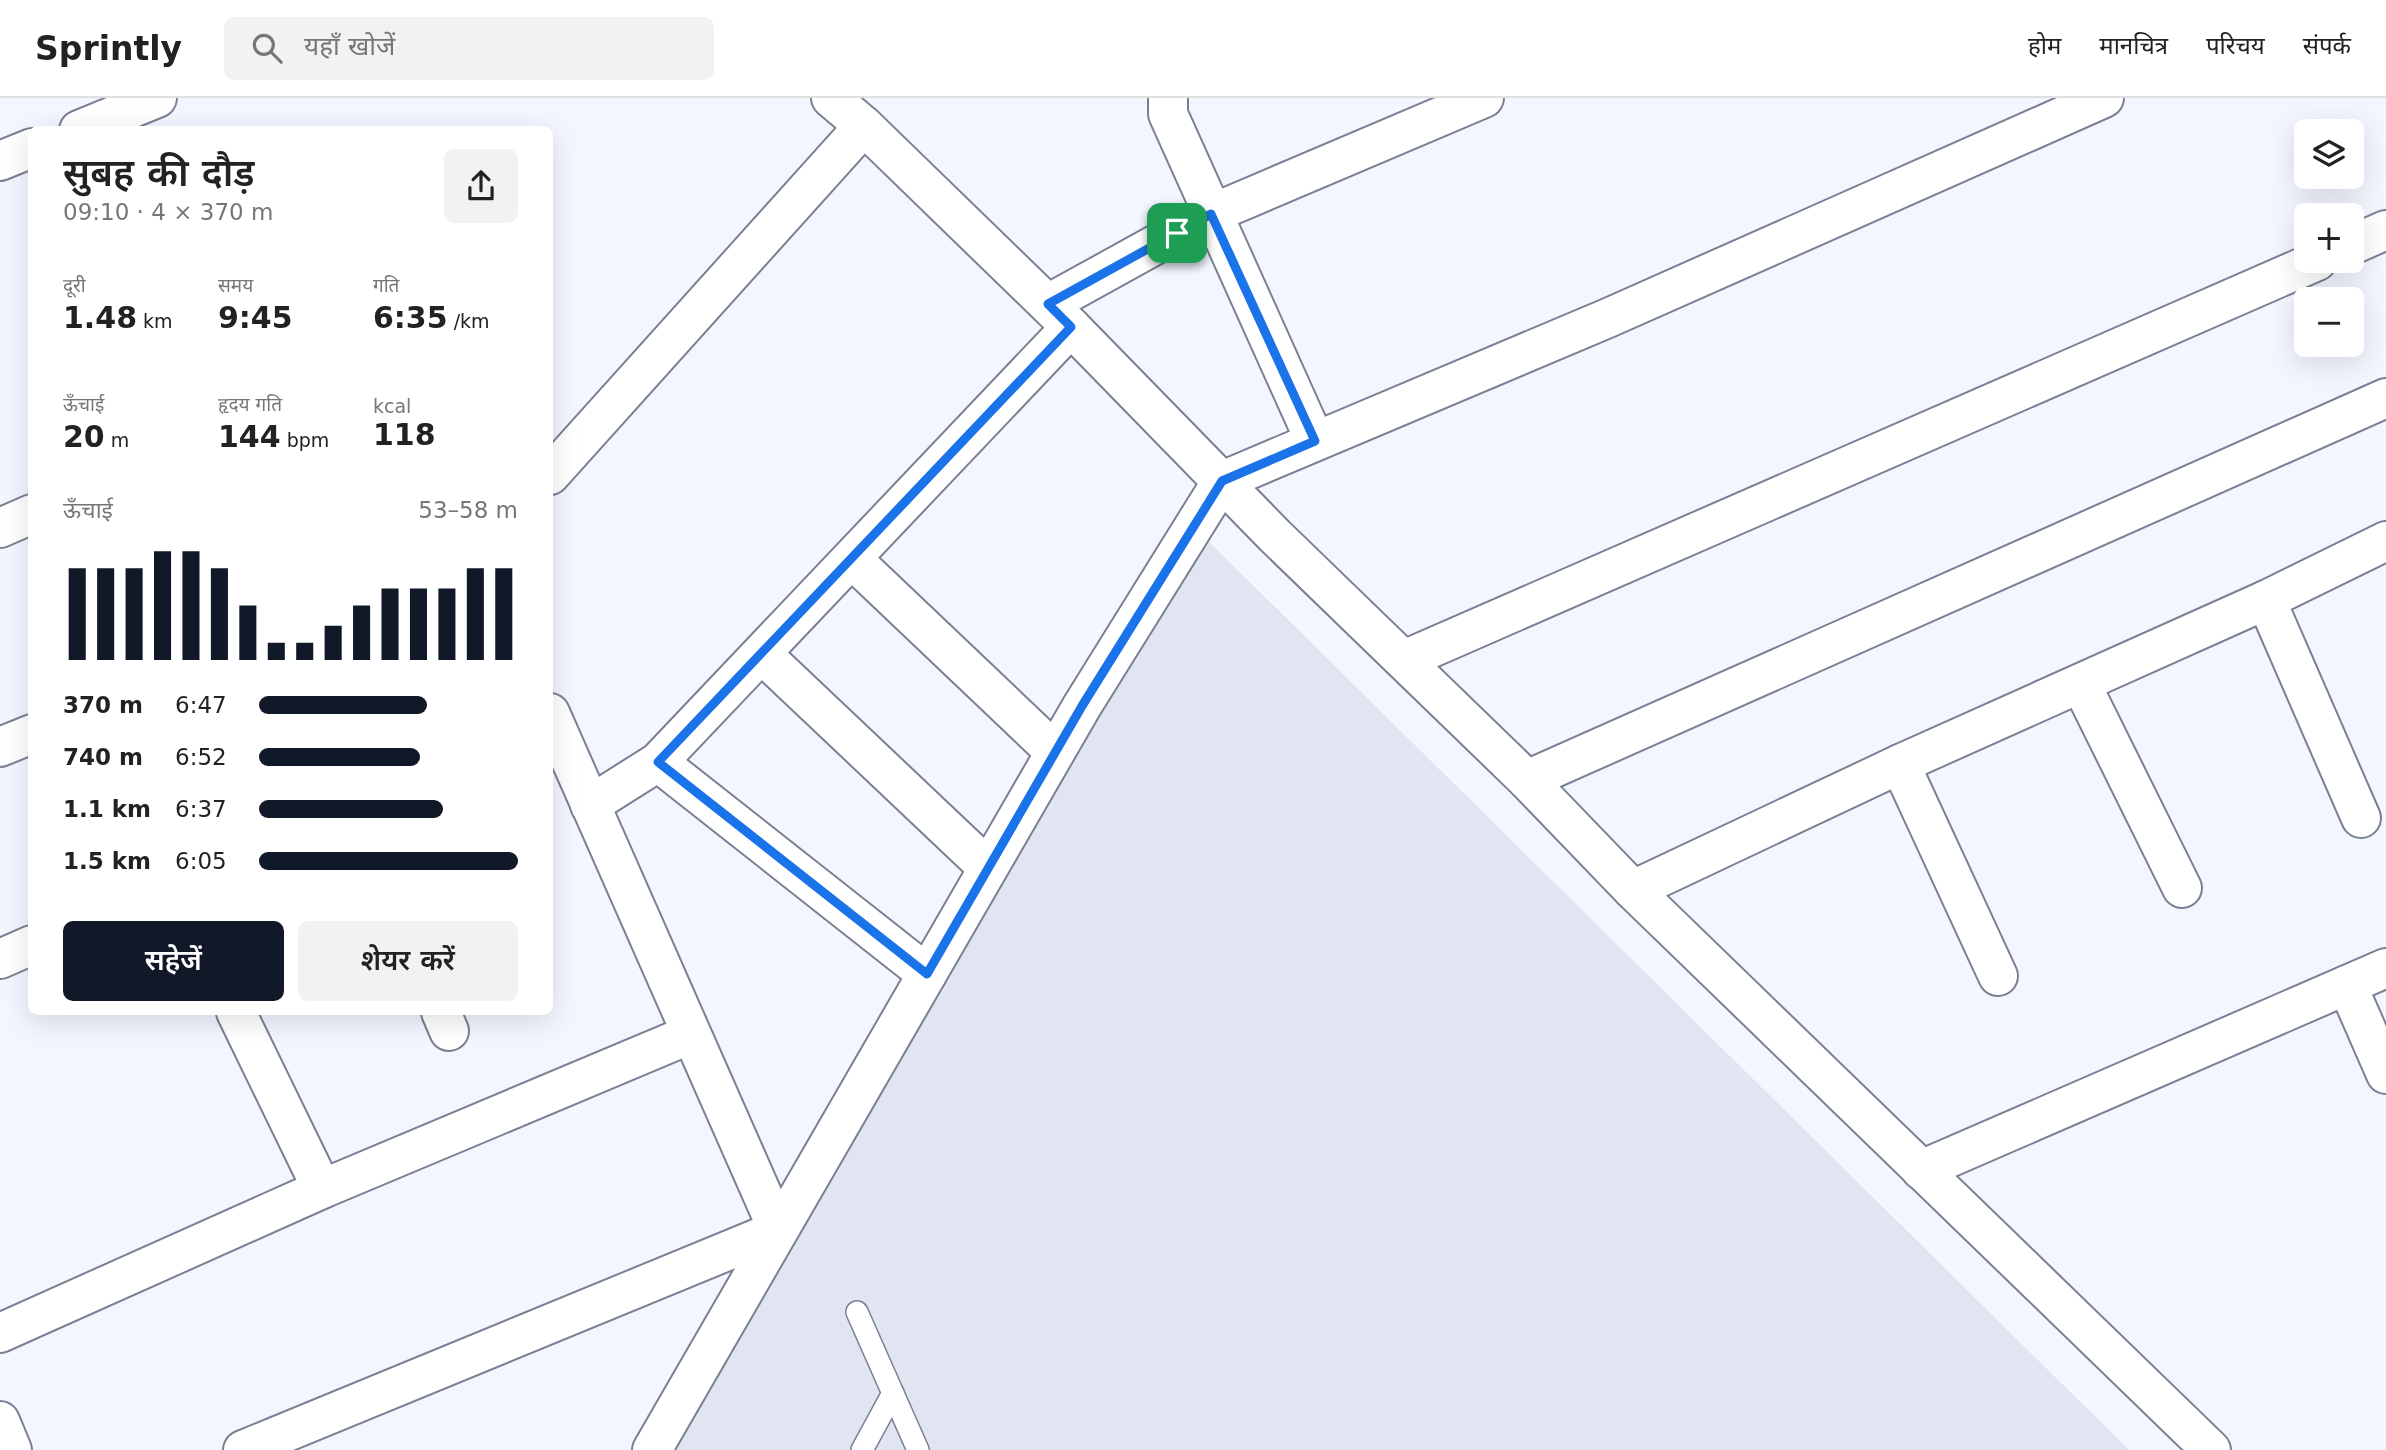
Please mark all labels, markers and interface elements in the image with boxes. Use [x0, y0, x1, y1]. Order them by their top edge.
search box [224, 17, 714, 80]
text: Sprintly [35, 29, 182, 68]
icon: search [248, 29, 286, 67]
text: यहाँ खोजें [304, 31, 395, 61]
text: होम [2028, 32, 2061, 60]
text: मानचित्र [2099, 32, 2168, 60]
text: परिचय [2206, 32, 2265, 60]
text: संपर्क [2303, 32, 2351, 60]
map controls [2294, 119, 2364, 357]
button: layers [2294, 119, 2364, 189]
button: share [444, 149, 518, 223]
text: सुबह की दौड़ [63, 151, 255, 195]
text: 09:10 · 4 × 370 m [63, 199, 273, 225]
pin [1147, 203, 1207, 263]
button: + [2294, 203, 2364, 273]
icon: arrive [1158, 214, 1196, 252]
text: दूरी [63, 274, 86, 296]
text: समय [218, 274, 253, 296]
text: गति [373, 274, 399, 296]
button: − [2294, 287, 2364, 357]
text: 1.48 [63, 300, 137, 335]
text: 9:45 [218, 300, 293, 335]
text: 6:35 [373, 300, 448, 335]
text: km [137, 310, 173, 332]
text: /km [448, 310, 490, 332]
text: ऊँचाई [63, 393, 104, 415]
text: हृदय गति [218, 393, 282, 415]
text: kcal [373, 395, 411, 417]
text: 118 [373, 417, 436, 452]
text: 20 [63, 419, 105, 454]
text: 144 [218, 419, 281, 454]
text: m [105, 429, 129, 451]
text: bpm [281, 429, 329, 451]
text: ऊँचाई [63, 497, 113, 523]
text: 53–58 m [418, 497, 518, 523]
text: 370 m [63, 692, 143, 718]
text: 6:47 [175, 692, 227, 718]
text: 740 m [63, 744, 143, 770]
text: 6:52 [175, 744, 227, 770]
text: 1.1 km [63, 796, 151, 822]
text: 6:37 [175, 796, 227, 822]
text: 1.5 km [63, 848, 151, 874]
text: 6:05 [175, 848, 227, 874]
button: सहेजें [63, 921, 284, 1001]
button: शेयर करें [298, 921, 518, 1001]

